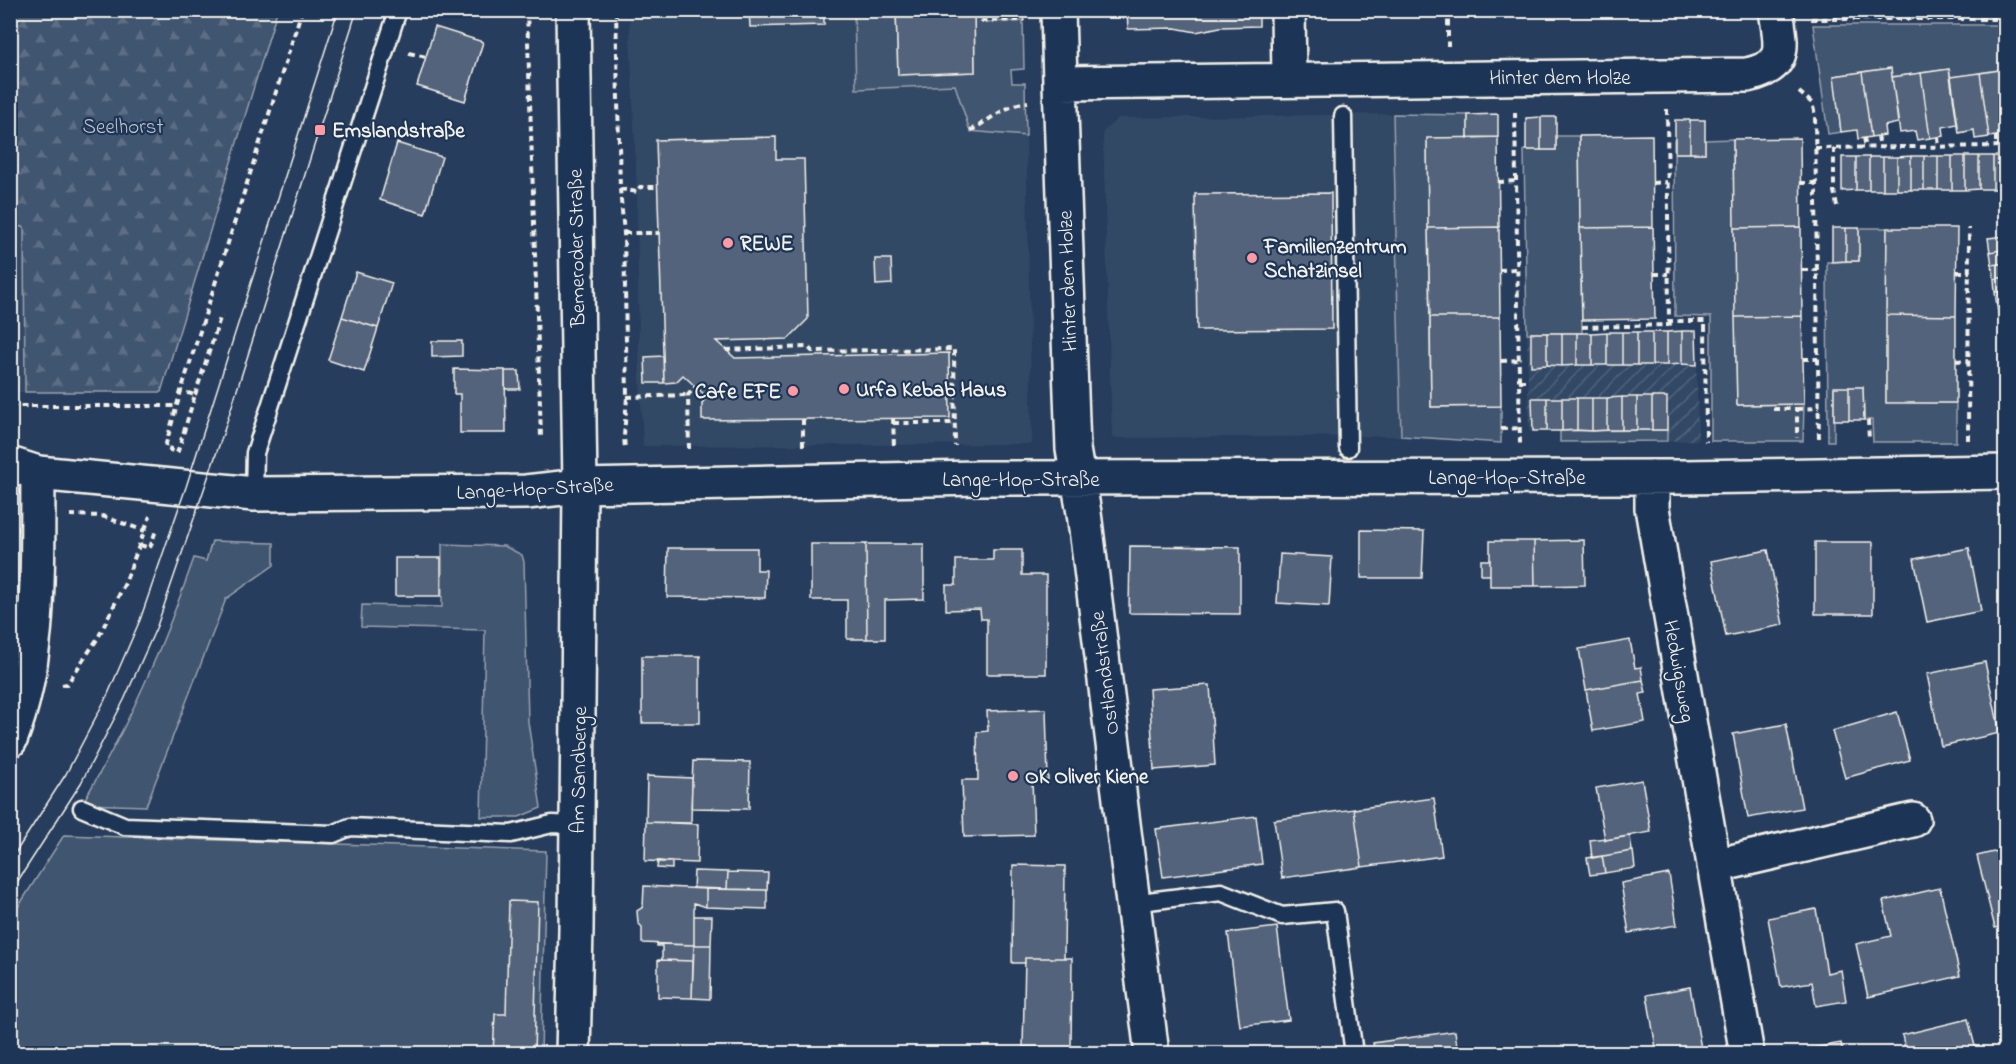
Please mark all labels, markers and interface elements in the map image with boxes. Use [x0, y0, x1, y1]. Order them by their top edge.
street label: Hinter dem Holze [1489, 64, 1631, 94]
park label: Seelhorst [83, 113, 163, 143]
place label: Emslandstraße [332, 117, 465, 147]
marker: Emslandstraße [313, 123, 327, 137]
street label: Bemeroder Straße [562, 168, 594, 328]
street label: Hinter dem Holze [1052, 209, 1086, 352]
place label: REWE [740, 230, 794, 260]
place label: Familienzentrum Schatzinsel [1263, 233, 1406, 287]
marker: REWE [721, 236, 735, 250]
marker: Familienzentrum Schatzinsel [1245, 251, 1259, 265]
place label: Urfa Kebab Haus [856, 376, 1007, 406]
place label: Cafe EFE [695, 378, 781, 408]
marker: Urfa Kebab Haus [837, 382, 851, 396]
marker: Cafe EFE [786, 384, 800, 398]
street label: Lange-Hop-Straße [1428, 464, 1586, 496]
street label: Lange-Hop-Straße [942, 466, 1100, 498]
street label: Lange-Hop-Straße [456, 471, 615, 511]
street label: Ostlandstraße [1083, 609, 1128, 736]
street label: Hedwigsweg [1652, 618, 1702, 725]
street label: Am Sandberge [564, 706, 598, 834]
place label: OK Oliver Kiene [1025, 763, 1149, 793]
marker: OK Oliver Kiene [1006, 769, 1020, 783]

